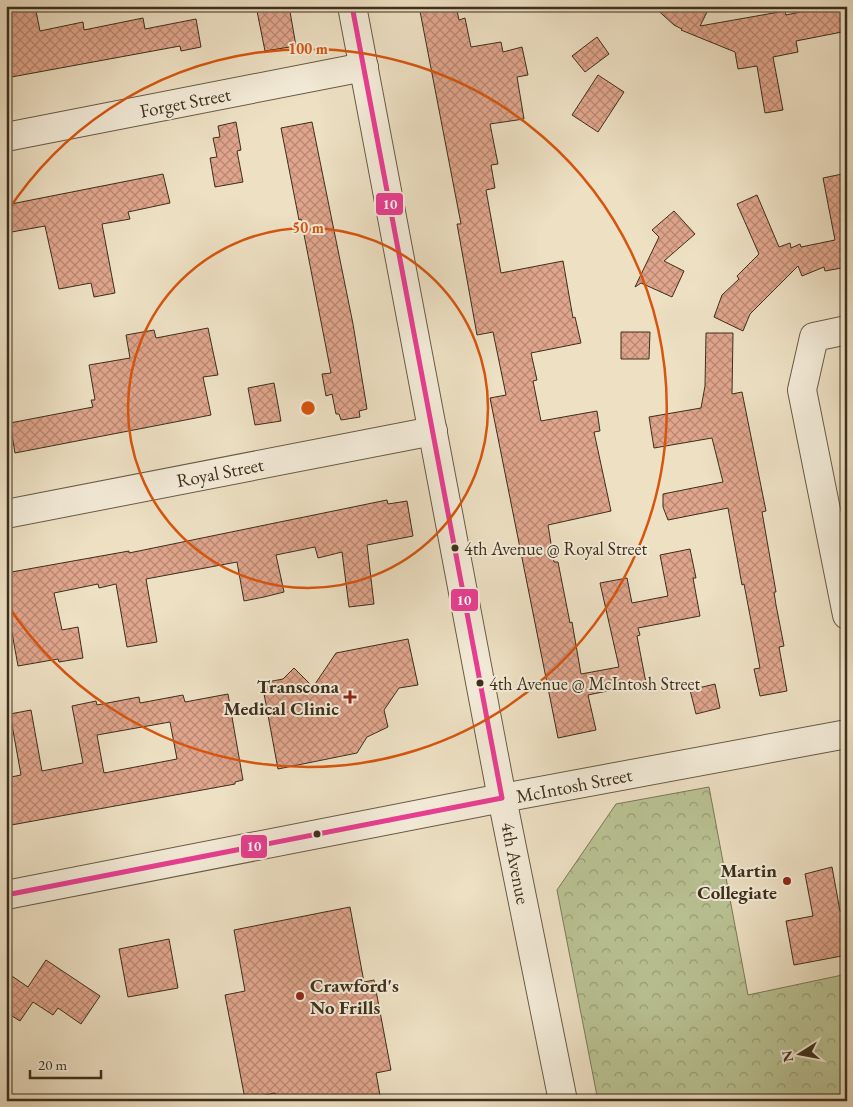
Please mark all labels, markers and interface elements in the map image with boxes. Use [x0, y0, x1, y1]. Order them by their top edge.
text: 100 m [288, 39, 328, 58]
street label: Forget Street [138, 81, 233, 124]
line badge: 10 [375, 192, 404, 216]
text: 10 [383, 195, 398, 213]
text: 50 m [292, 218, 324, 237]
centre of rings [299, 399, 317, 417]
street label: Royal Street [174, 452, 266, 493]
place label: 4th Avenue @ Royal Street [464, 537, 647, 560]
marker: 4th Avenue @ Royal Street [450, 543, 460, 553]
line badge: 10 [450, 588, 479, 612]
text: 10 [457, 591, 472, 609]
place label: 4th Avenue @ McIntosh Street [489, 672, 700, 695]
place label: Transcona Medical Clinic [224, 674, 340, 721]
marker: 4th Avenue @ McIntosh Street [475, 678, 485, 688]
marker: Transcona Medical Clinic [343, 690, 357, 704]
street label: McIntosh Street [514, 762, 634, 809]
street label: 4th Avenue [495, 820, 536, 906]
unlabelled marker [312, 829, 322, 839]
line badge: 10 [240, 834, 268, 859]
text: 10 [247, 837, 262, 855]
place label: Martin Collegiate [697, 858, 777, 905]
marker: Martin Collegiate [781, 875, 793, 887]
place label: Crawford's No Frills [310, 973, 399, 1020]
marker: Crawford's No Frills [294, 990, 306, 1002]
north arrow [776, 1030, 826, 1080]
scale bar [30, 1047, 101, 1079]
text: N [777, 1049, 797, 1064]
text: 20 m [38, 1055, 67, 1074]

